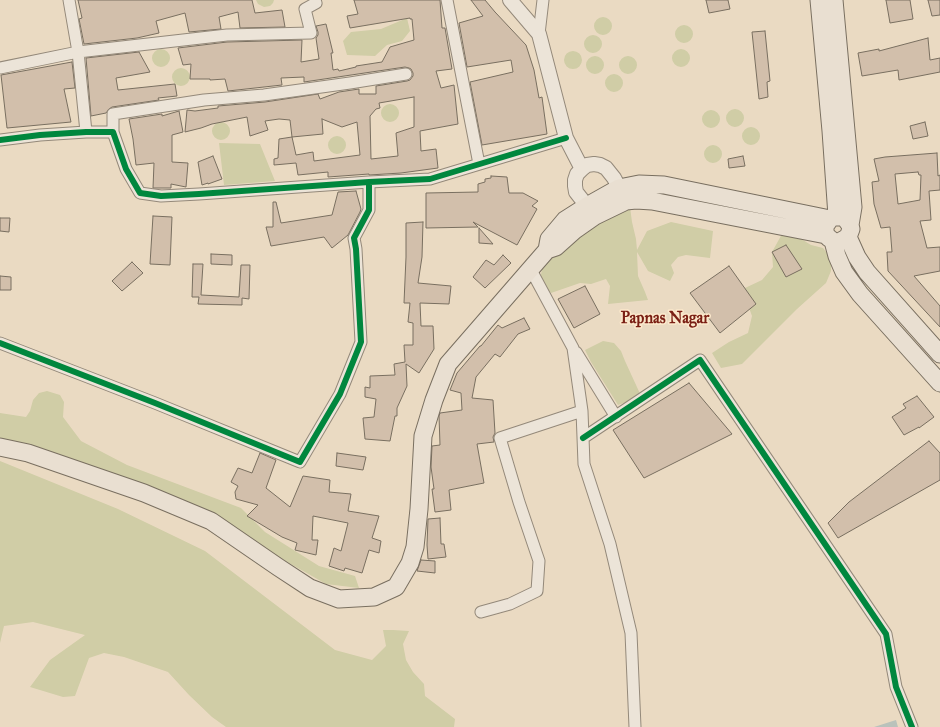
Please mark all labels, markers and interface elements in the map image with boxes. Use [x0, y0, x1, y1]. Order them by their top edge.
district label: Papnas Nagar [621, 309, 709, 329]

